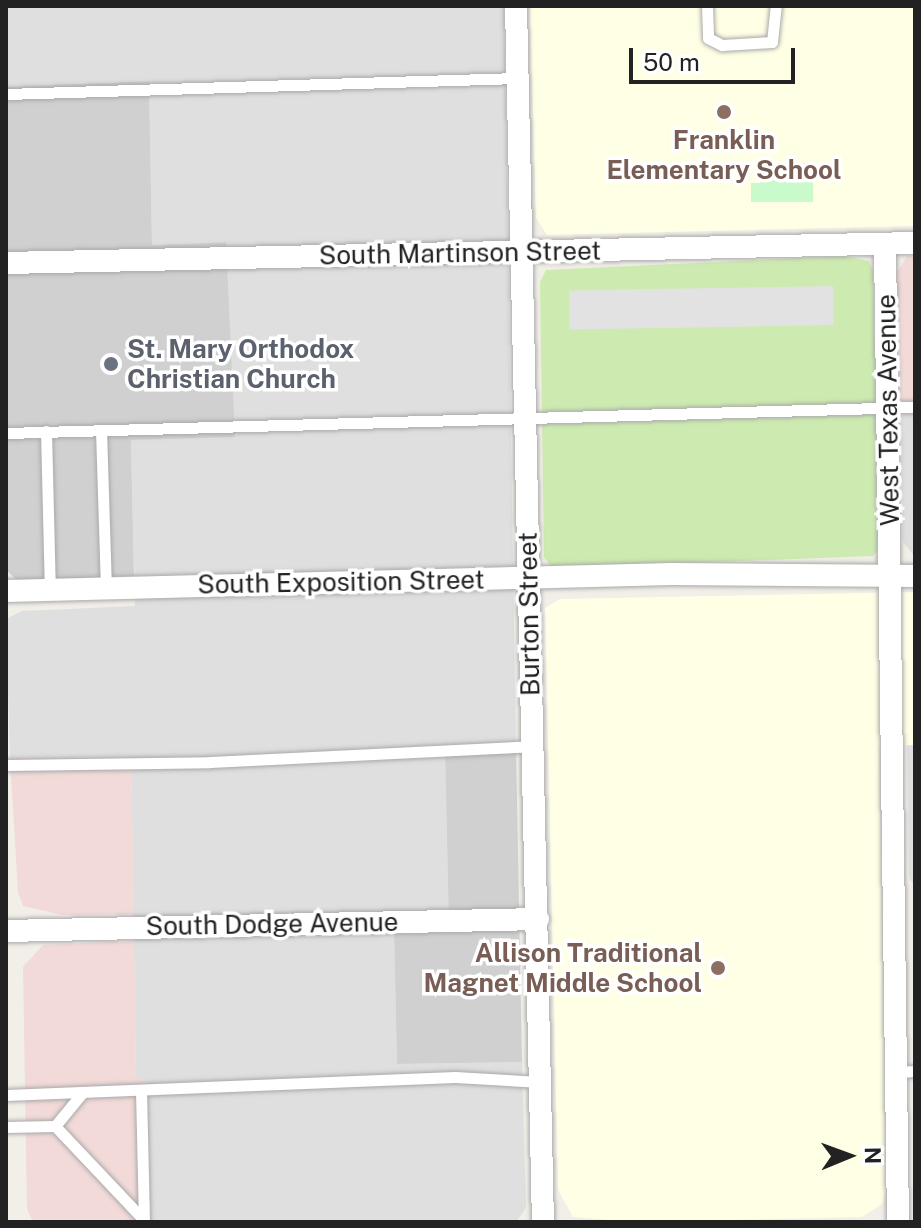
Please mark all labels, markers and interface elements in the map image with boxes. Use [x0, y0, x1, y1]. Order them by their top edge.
scale bar [633, 32, 799, 82]
text: 50 m [643, 48, 700, 76]
marker: Franklin Elementary School [715, 103, 733, 121]
place label: Franklin Elementary School [606, 124, 842, 186]
street label: South Martinson Street [319, 235, 601, 271]
street label: West Texas Avenue [870, 294, 906, 526]
place label: St. Mary Orthodox Christian Church [127, 333, 355, 394]
marker: St. Mary Orthodox Christian Church [102, 355, 120, 373]
street label: Burton Street [512, 532, 546, 696]
street label: South Exposition Street [197, 564, 485, 600]
street label: South Dodge Avenue [145, 906, 399, 942]
place label: Allison Traditional Magnet Middle School [423, 937, 702, 998]
marker: Allison Traditional Magnet Middle School [709, 959, 727, 977]
north arrow [809, 1116, 889, 1196]
text: N [860, 1147, 886, 1164]

